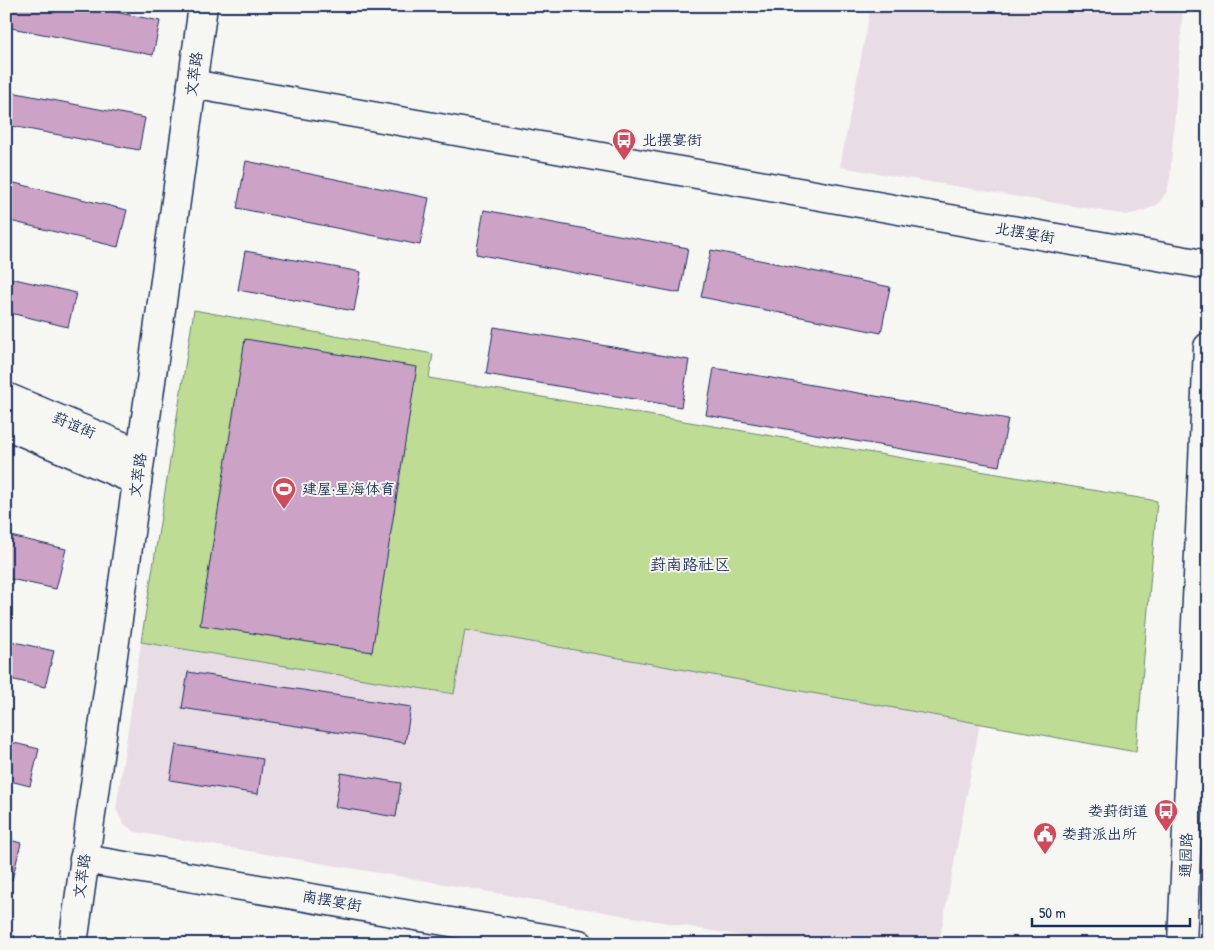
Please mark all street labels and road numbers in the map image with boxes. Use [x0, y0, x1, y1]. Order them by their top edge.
street label: 文萃路 [180, 50, 207, 98]
street label: 北摆宴街 [994, 217, 1056, 248]
street label: 葑谊街 [49, 406, 99, 443]
street label: 文萃路 [124, 451, 151, 499]
street label: 通园路 [1174, 832, 1197, 878]
street label: 文萃路 [68, 852, 95, 900]
street label: 南摆宴街 [301, 885, 363, 916]

